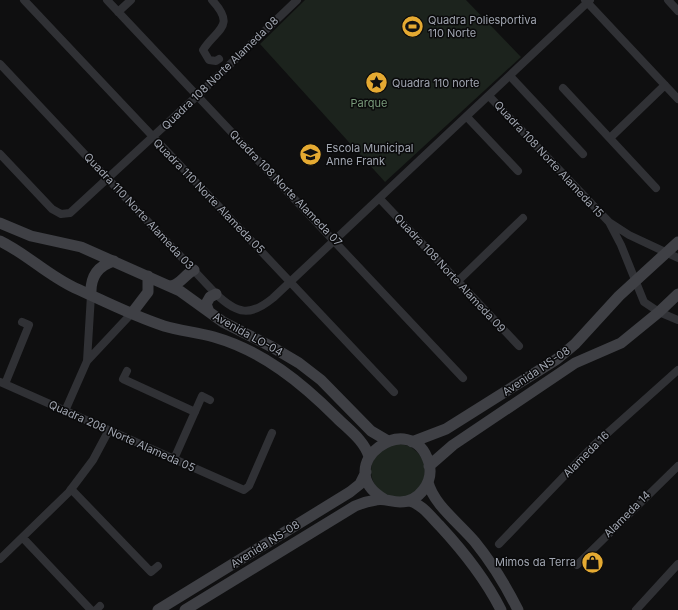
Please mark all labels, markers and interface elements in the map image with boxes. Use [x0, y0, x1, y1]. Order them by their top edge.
street label: Quadra 108 Norte Alameda 08 [159, 13, 281, 133]
sports icon: Quadra Poliesportiva 110 Norte [400, 13, 426, 39]
place label: Quadra Poliesportiva 110 Norte [428, 13, 537, 40]
place icon: Quadra 110 norte [364, 70, 390, 96]
place label: Quadra 110 norte [392, 76, 480, 90]
park label: Parque [351, 96, 387, 110]
street label: Quadra 108 Norte Alameda 15 [491, 98, 607, 220]
street label: Quadra 108 Norte Alameda 07 [227, 127, 345, 249]
street label: Quadra 110 Norte Alameda 05 [150, 136, 268, 257]
school or university icon: Escola Municipal Anne Frank [298, 141, 324, 167]
place label: Escola Municipal Anne Frank [326, 141, 413, 168]
street label: Quadra 110 Norte Alameda 03 [81, 150, 197, 272]
street label: Quadra 108 Norte Alameda 09 [391, 211, 509, 335]
street label: Avenida LO-04 [211, 309, 285, 359]
street label: Avenida NS-08 [500, 343, 573, 399]
street label: Quadra 208 Norte Alameda 05 [46, 397, 198, 475]
street label: Alameda 16 [560, 428, 612, 480]
street label: Alameda 14 [601, 488, 653, 540]
street label: Avenida NS-08 [228, 517, 302, 571]
shop icon: Mimos da Terra [579, 549, 605, 575]
place label: Mimos da Terra [495, 555, 576, 569]

